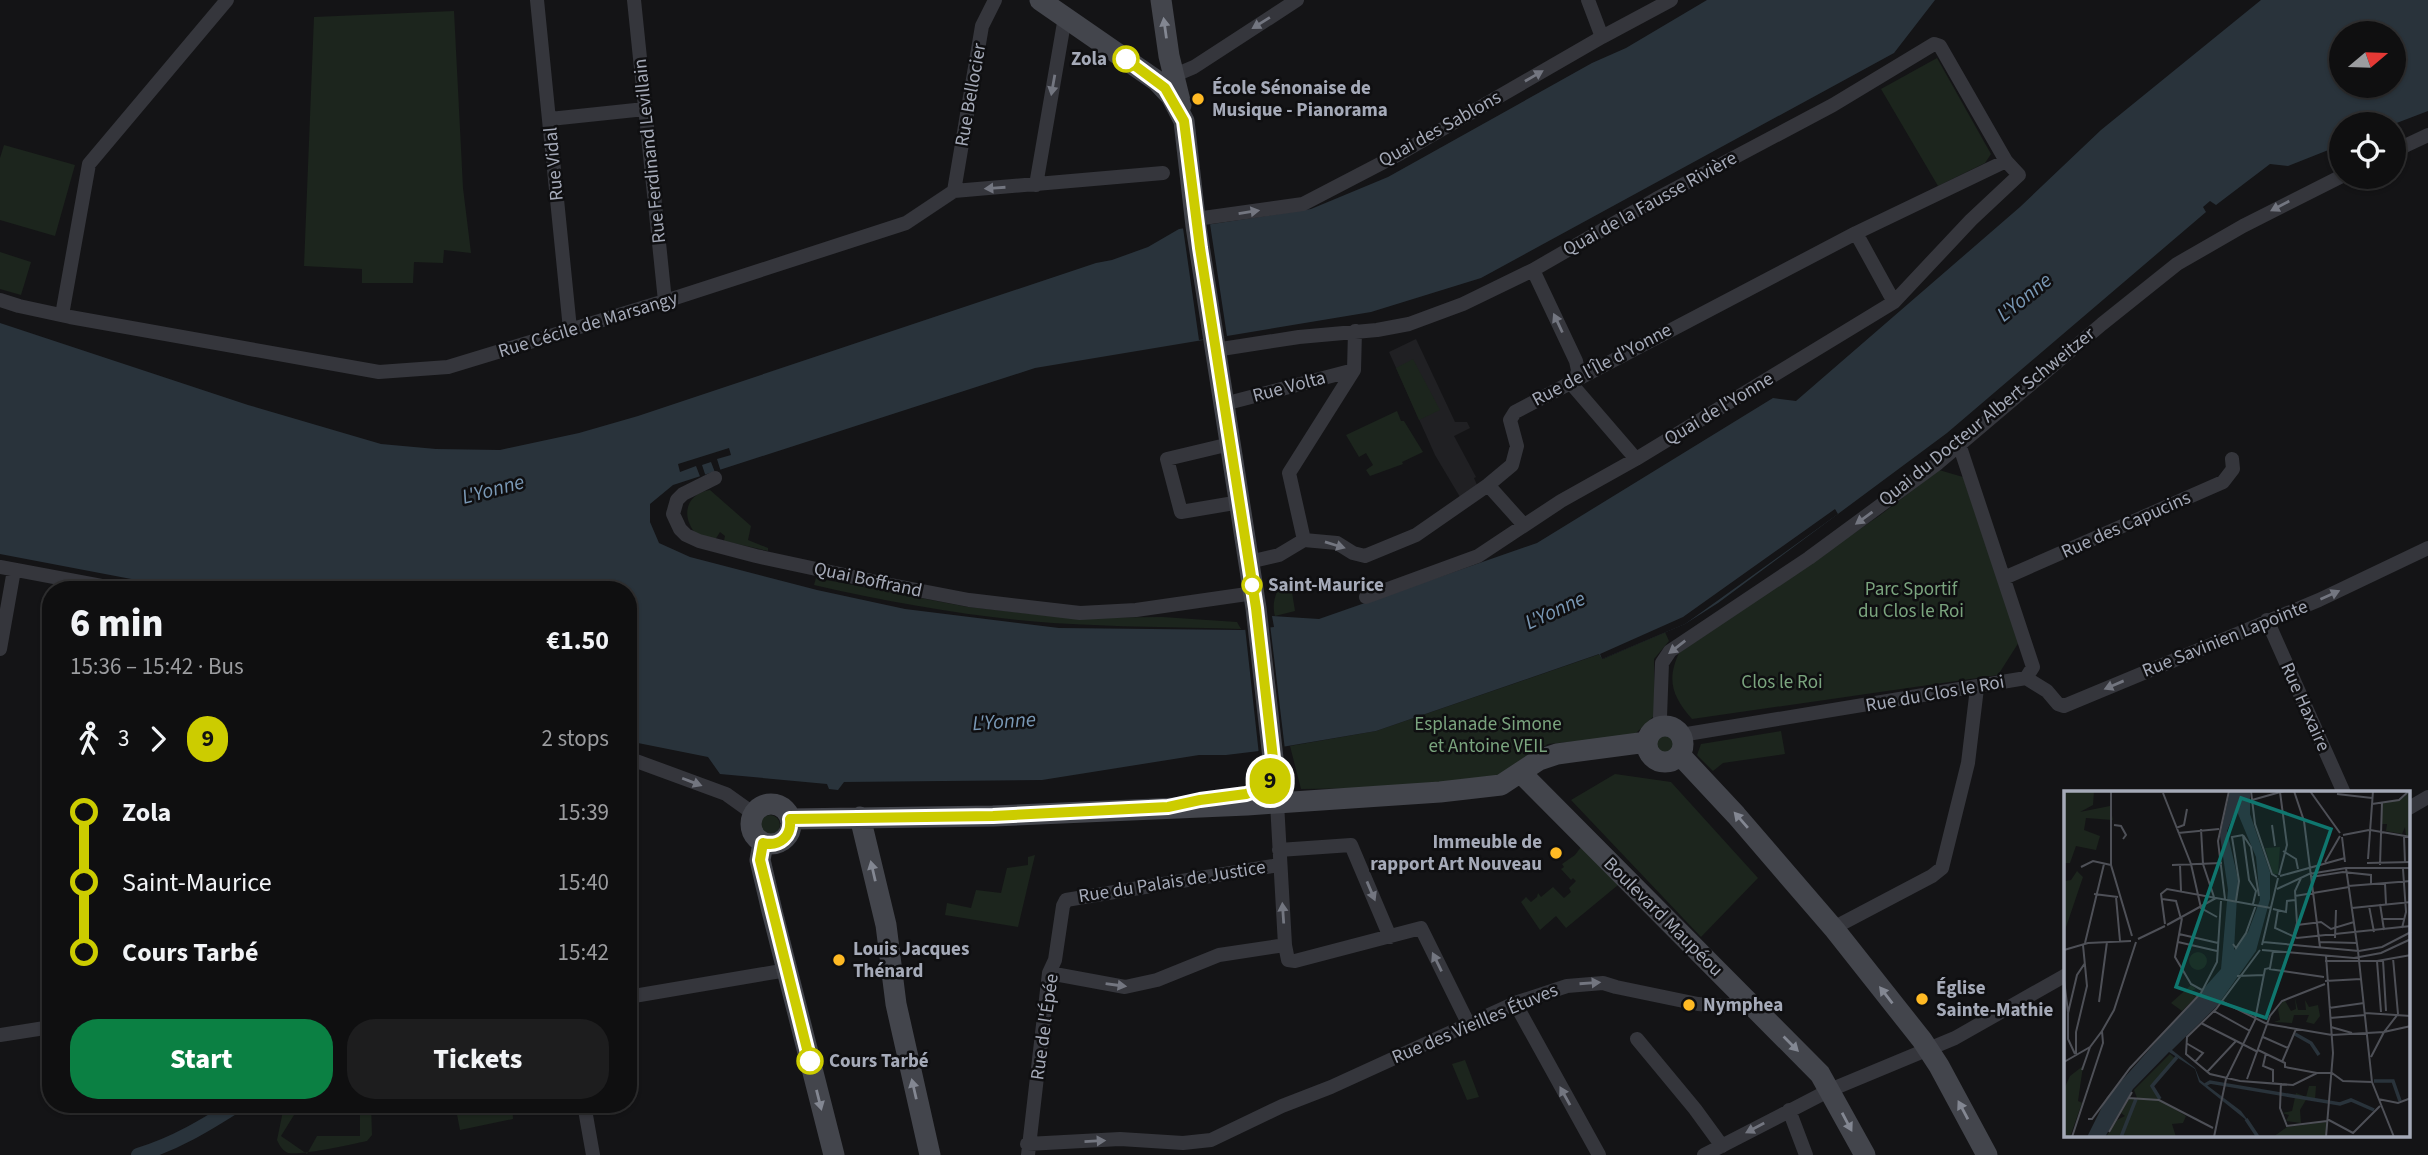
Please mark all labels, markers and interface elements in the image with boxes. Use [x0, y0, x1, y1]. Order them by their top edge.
one-way arrow [1159, 17, 1170, 39]
one-way arrow [1251, 17, 1270, 30]
north arrow [2329, 21, 2406, 98]
map controls [2329, 21, 2406, 189]
street label: Rue Bellocier [949, 41, 993, 149]
place label: Zola [1071, 46, 1107, 73]
marker: Zola [1113, 46, 1139, 72]
street label: Rue Ferdinand Levillain [627, 57, 673, 245]
one-way arrow [1525, 70, 1544, 82]
one-way arrow [1048, 74, 1059, 96]
place label: École Sénonaise de Musique - Pianorama [1212, 75, 1388, 124]
street label: Quai des Sablons [1374, 84, 1506, 174]
marker: École Sénonaise de Musique - Pianorama [1190, 91, 1206, 107]
button: locate [2329, 112, 2406, 189]
street label: Rue Vidal [537, 126, 571, 202]
street label: Quai de la Fausse Rivière [1558, 145, 1742, 263]
one-way arrow [984, 183, 1006, 194]
one-way arrow [2270, 201, 2290, 212]
one-way arrow [1239, 206, 1261, 217]
water label: L'Yonne [1990, 265, 2058, 329]
street label: Rue Cécile de Marsangy [495, 285, 681, 365]
one-way arrow [1552, 313, 1564, 333]
street label: Rue de l'Île d'Yonne [1527, 317, 1677, 413]
street label: Quai du Docteur Albert Schweitzer [1873, 321, 2101, 513]
street label: Rue Volta [1249, 364, 1329, 410]
street label: Quai de l'Yonne [1659, 366, 1779, 452]
water label: L'Yonne [458, 466, 528, 512]
street label: Rue des Capucins [2057, 484, 2195, 566]
one-way arrow [1855, 510, 1873, 524]
one-way arrow [1325, 540, 1347, 551]
street label: Quai Boffrand [811, 555, 925, 605]
place label: Saint-Maurice [1268, 572, 1384, 599]
marker: Saint-Maurice [1242, 575, 1262, 595]
park label: Parc Sportif du Clos le Roi [1858, 576, 1964, 625]
water label: L'Yonne [1520, 583, 1590, 637]
one-way arrow [2320, 589, 2341, 600]
street label: Rue Savinien Lapointe [2138, 593, 2312, 685]
text: 6 min [70, 597, 163, 651]
text: €1.50 [546, 622, 609, 659]
one-way arrow [1669, 640, 1687, 655]
text: 15:36 – 15:42 · Bus [70, 650, 244, 683]
street label: Rue Haxaire [2273, 658, 2337, 756]
park label: Clos le Roi [1741, 669, 1823, 696]
street label: Rue du Clos le Roi [1864, 669, 2006, 719]
one-way arrow [2103, 680, 2124, 691]
water label: L'Yonne [971, 704, 1037, 738]
park label: Esplanade Simone et Antoine VEIL [1414, 711, 1562, 760]
icon: walk [70, 720, 108, 758]
icon: forward [139, 720, 177, 758]
text: 9 [201, 721, 214, 756]
text: 3 [118, 722, 129, 755]
text: 2 stops [542, 722, 609, 755]
line badge: 9 [1247, 758, 1293, 804]
text: 9 [1264, 763, 1276, 798]
one-way arrow [681, 777, 702, 788]
inset map [2064, 791, 2410, 1138]
text: Zola [122, 794, 171, 831]
text: 15:39 [558, 796, 609, 829]
one-way arrow [1734, 812, 1749, 829]
place label: Immeuble de rapport Art Nouveau [1370, 829, 1542, 878]
marker: Immeuble de rapport Art Nouveau [1548, 845, 1564, 861]
street label: Boulevard Maupéou [1597, 851, 1729, 983]
street label: Rue du Palais de Justice [1077, 854, 1267, 910]
one-way arrow [867, 860, 878, 882]
text: Saint-Maurice [122, 864, 272, 901]
text: 15:40 [558, 866, 609, 899]
one-way arrow [1365, 881, 1377, 901]
one-way arrow [1277, 901, 1288, 923]
text: Cours Tarbé [122, 934, 258, 971]
text: 15:42 [558, 936, 609, 969]
place label: Louis Jacques Thénard [853, 936, 969, 985]
marker: Louis Jacques Thénard [831, 952, 847, 968]
one-way arrow [1432, 952, 1443, 972]
street label: Rue de l'Épée [1024, 972, 1066, 1082]
place label: Église Sainte-Mathie [1936, 975, 2053, 1024]
street label: Rue des Vieilles Étuves [1388, 977, 1562, 1071]
one-way arrow [1579, 978, 1601, 989]
one-way arrow [1105, 980, 1127, 991]
one-way arrow [1879, 987, 1894, 1005]
marker: Église Sainte-Mathie [1914, 991, 1930, 1007]
place label: Nymphea [1703, 992, 1783, 1019]
marker: Nymphea [1681, 997, 1697, 1013]
button: Start [70, 1019, 333, 1099]
button: Tickets [347, 1019, 609, 1099]
one-way arrow [1783, 1036, 1800, 1053]
marker: Cours Tarbé [797, 1048, 823, 1074]
place label: Cours Tarbé [829, 1048, 929, 1075]
one-way arrow [909, 1078, 920, 1100]
one-way arrow [1559, 1086, 1571, 1105]
one-way arrow [814, 1089, 825, 1111]
one-way arrow [1957, 1101, 1969, 1120]
one-way arrow [1841, 1113, 1853, 1133]
one-way arrow [1746, 1122, 1765, 1134]
one-way arrow [1085, 1135, 1107, 1146]

